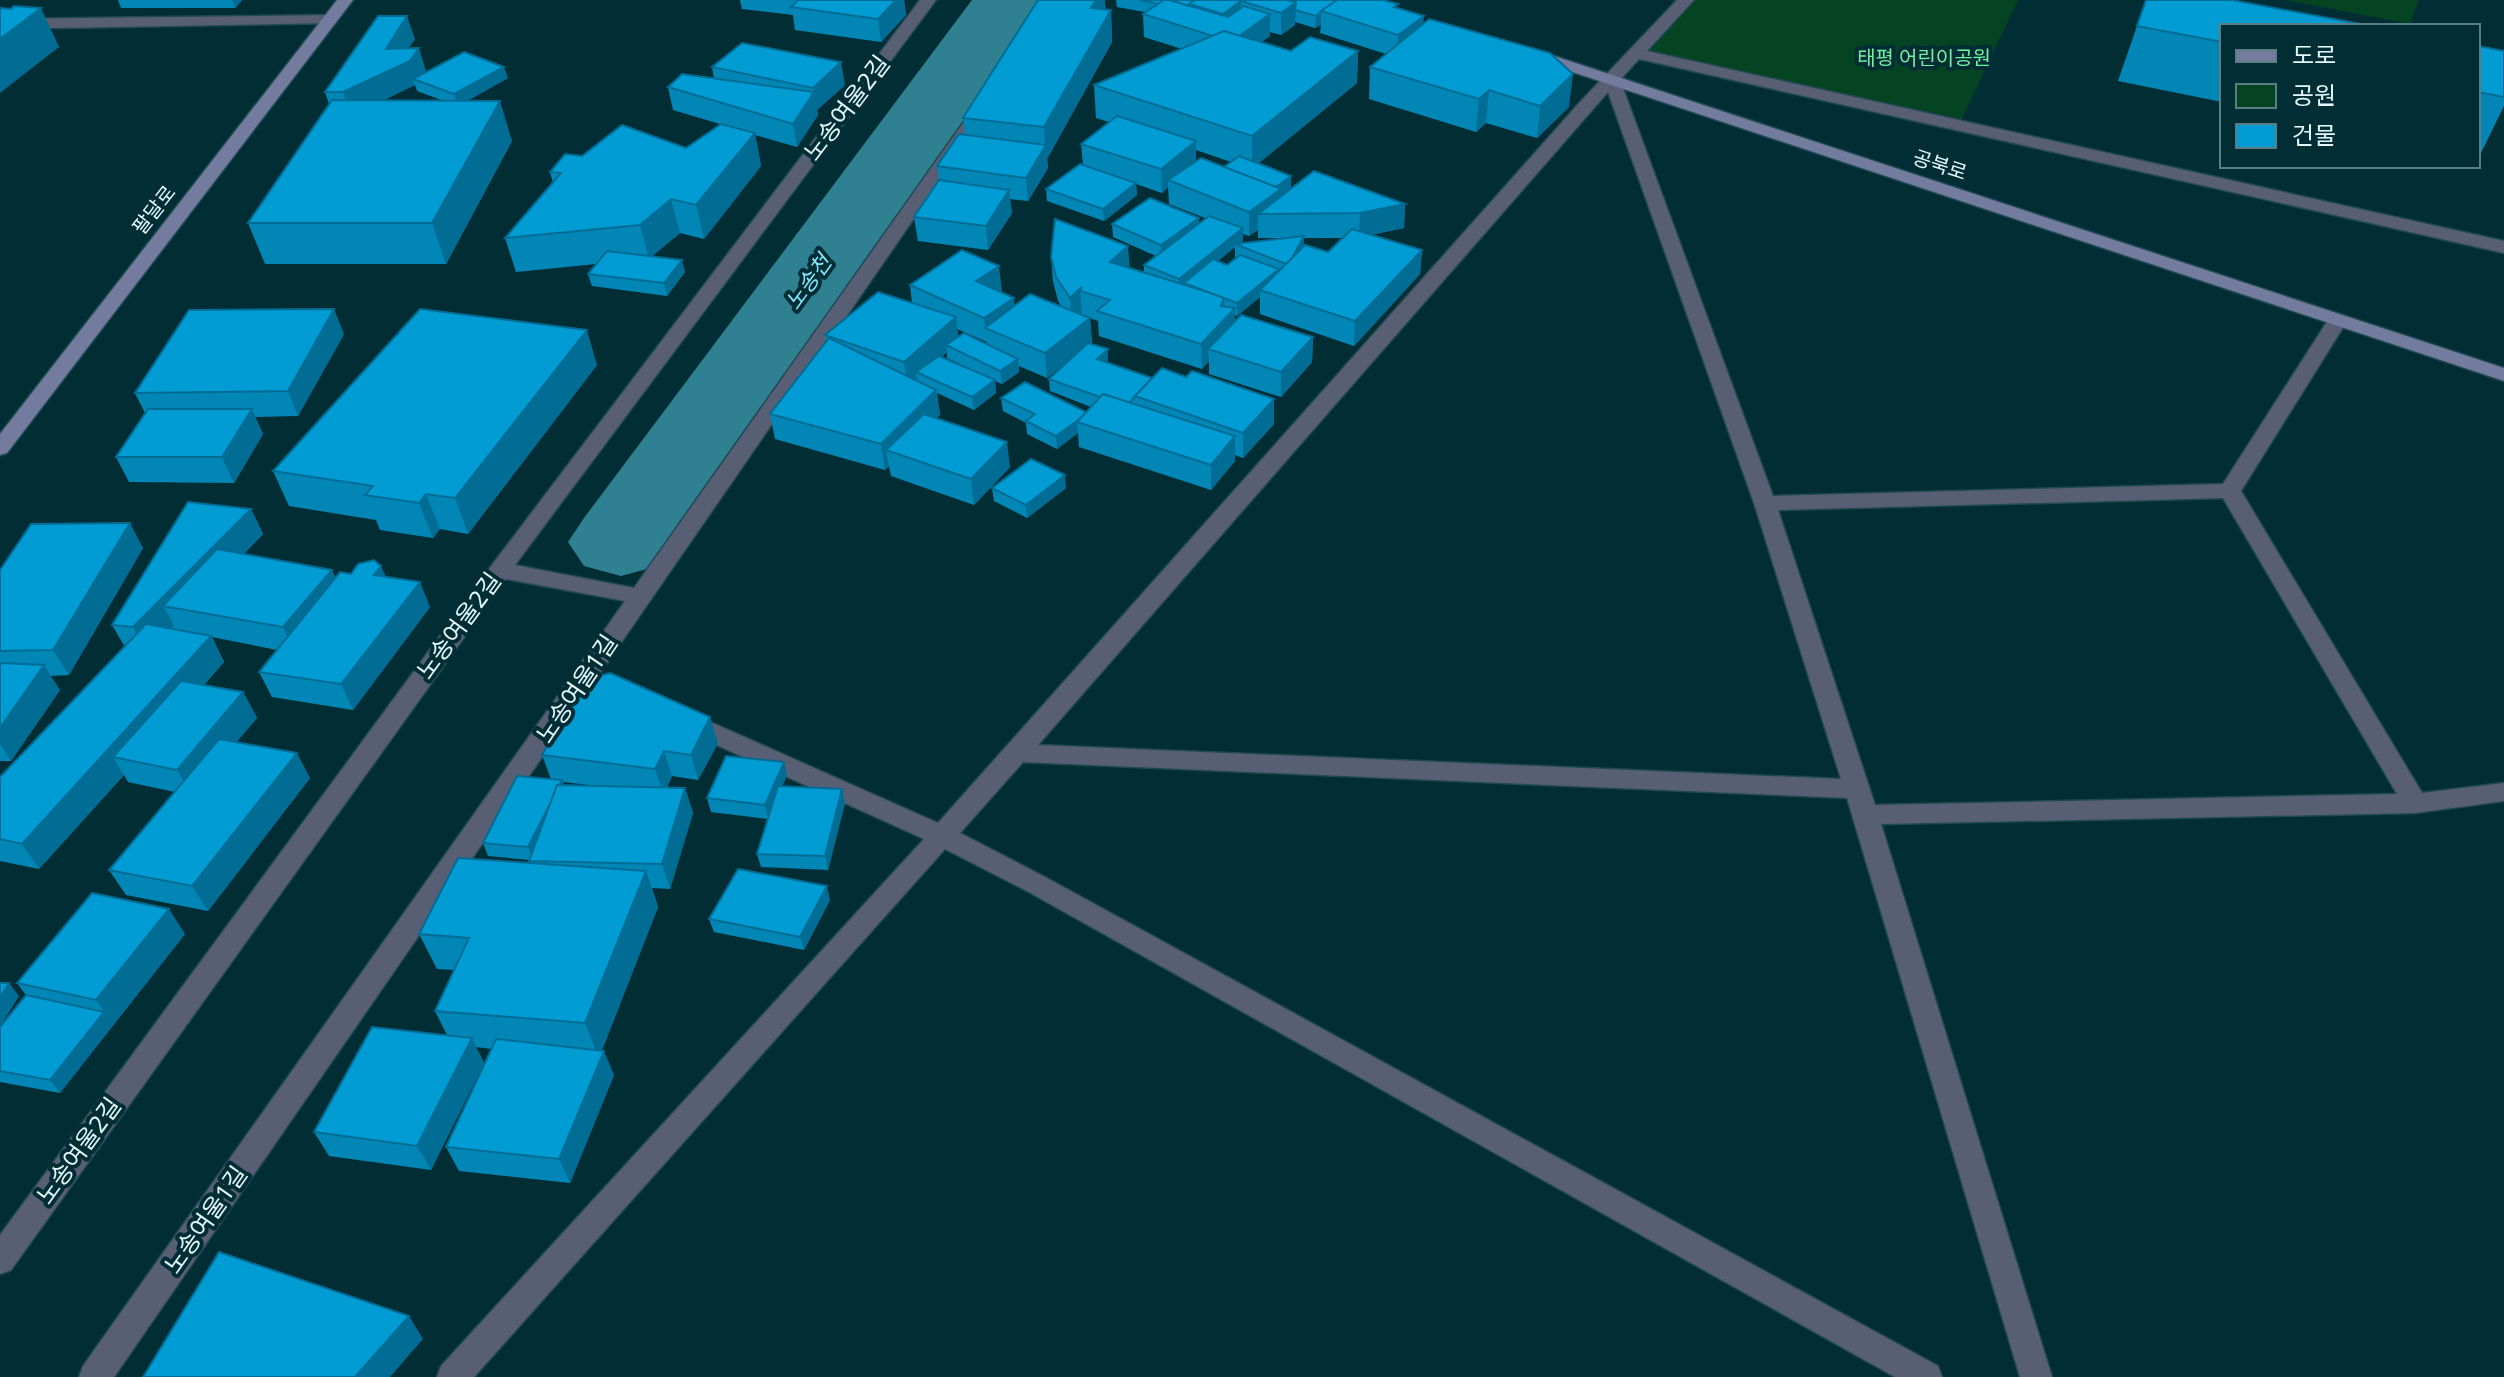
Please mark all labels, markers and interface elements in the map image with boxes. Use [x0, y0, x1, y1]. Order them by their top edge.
legend [2220, 24, 2480, 168]
text: 도로 [2292, 38, 2336, 71]
park label: 태평 어린이공원 [1857, 44, 1991, 71]
street label: 노송여울2길 [795, 48, 896, 167]
text: 공원 [2292, 78, 2336, 111]
text: 건물 [2292, 118, 2336, 151]
street label: 공북로 [1910, 143, 1971, 186]
street label: 팔달로 [126, 180, 181, 240]
water label: 노송천 [777, 246, 839, 315]
street label: 노송여울2길 [408, 565, 508, 685]
street label: 노송여울1길 [527, 627, 624, 749]
street label: 노송여울2길 [28, 1090, 128, 1210]
street label: 노송여울1길 [156, 1159, 254, 1279]

